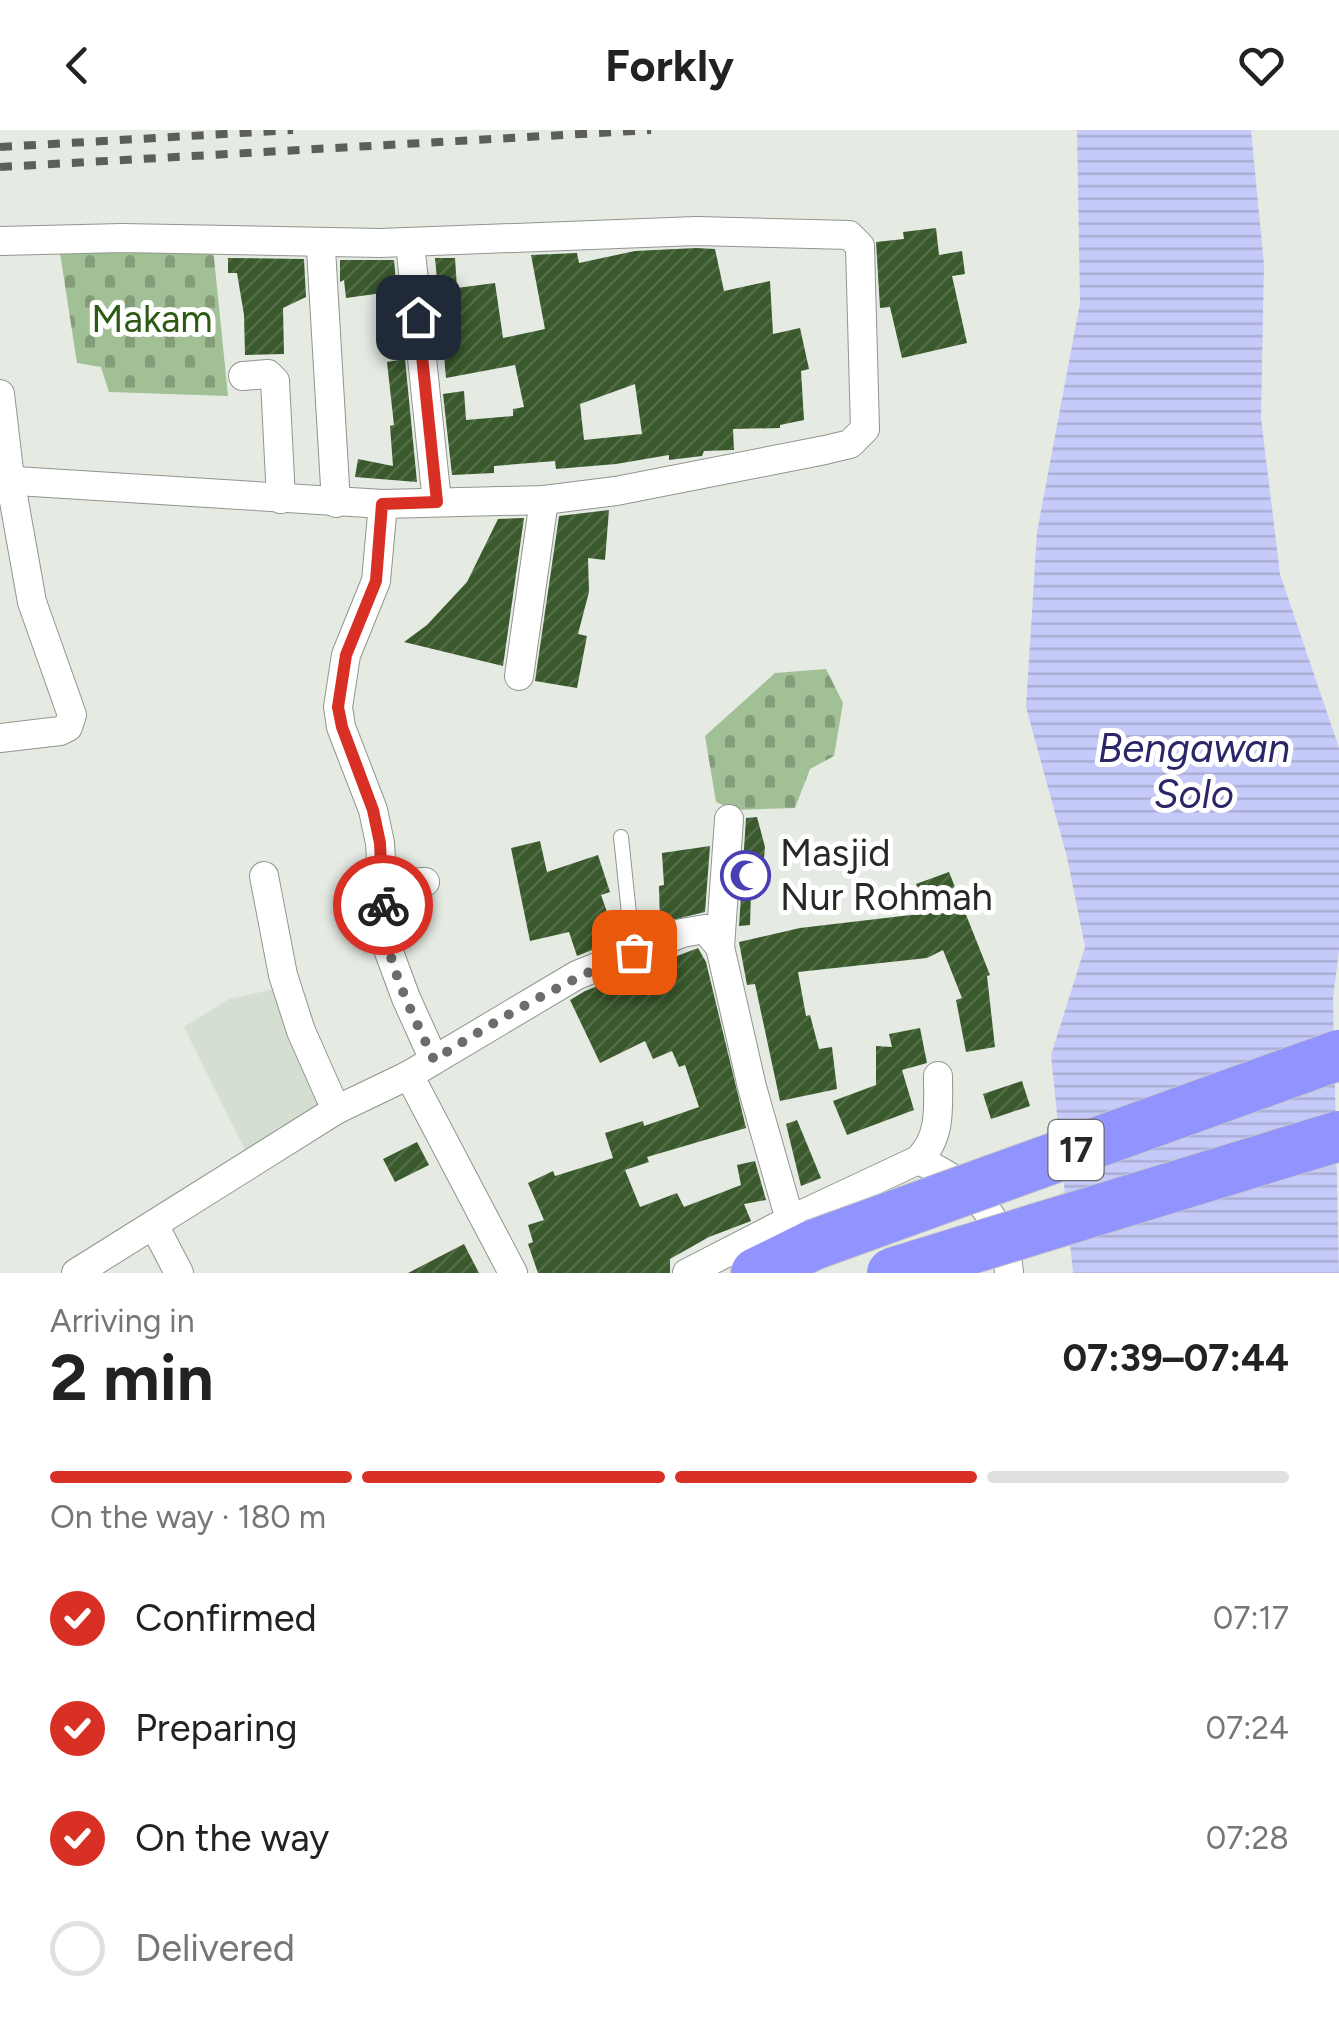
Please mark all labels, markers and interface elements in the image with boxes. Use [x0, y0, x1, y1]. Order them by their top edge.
icon: back [50, 38, 105, 93]
text: Forkly [605, 38, 734, 92]
icon: heart [1234, 38, 1289, 93]
pin [376, 275, 461, 360]
icon: home [391, 290, 446, 345]
park label: Makam [91, 296, 213, 342]
water label: Bengawan Solo [1098, 724, 1290, 818]
place label: Masjid Nur Rohmah [780, 830, 993, 920]
mosque icon: Masjid Nur Rohmah [719, 849, 771, 901]
courier [333, 855, 433, 955]
icon: bike [356, 878, 411, 933]
pin [592, 910, 677, 995]
icon: bag [607, 925, 662, 980]
road number: 17 [1048, 1120, 1104, 1180]
text: Arriving in [50, 1302, 195, 1340]
text: 07:39–07:44 [1062, 1335, 1289, 1381]
text: 2 min [50, 1338, 214, 1416]
text: On the way · 180 m [50, 1498, 326, 1536]
icon: check [50, 1591, 105, 1646]
text: Confirmed [135, 1595, 317, 1641]
text: 07:17 [1213, 1599, 1289, 1637]
icon: check [50, 1701, 105, 1756]
text: Preparing [135, 1705, 297, 1751]
text: 07:24 [1205, 1709, 1289, 1747]
icon: check [50, 1811, 105, 1866]
text: On the way [135, 1815, 329, 1861]
text: 07:28 [1206, 1819, 1289, 1857]
text: Delivered [135, 1925, 295, 1971]

